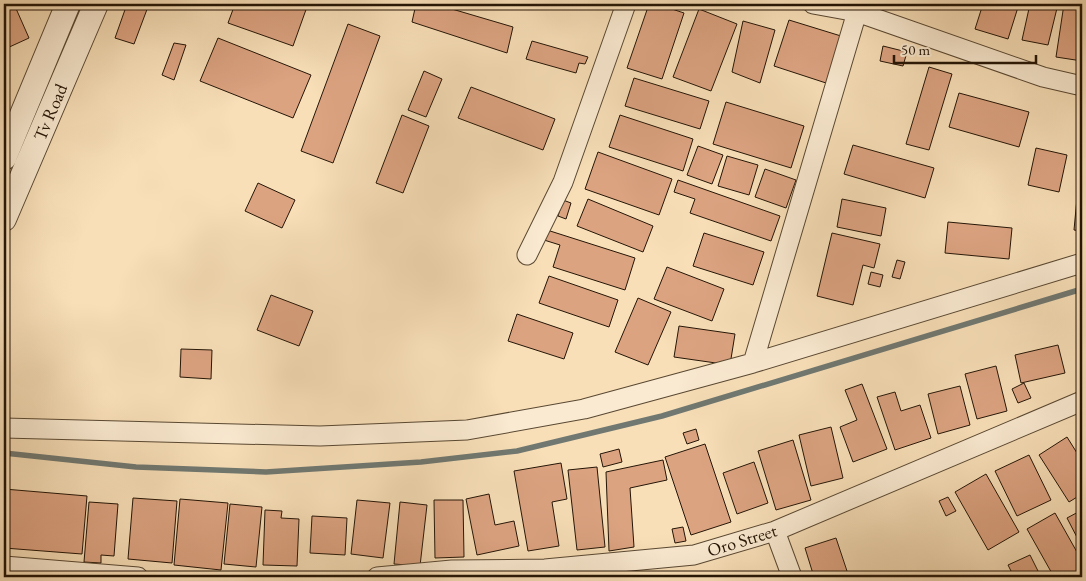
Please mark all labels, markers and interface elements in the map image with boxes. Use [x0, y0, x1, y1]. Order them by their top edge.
scale bar [894, 32, 1036, 64]
text: 50 m [901, 40, 930, 59]
street label: Tv Road [28, 79, 73, 144]
street label: Oro Street [704, 518, 780, 561]

